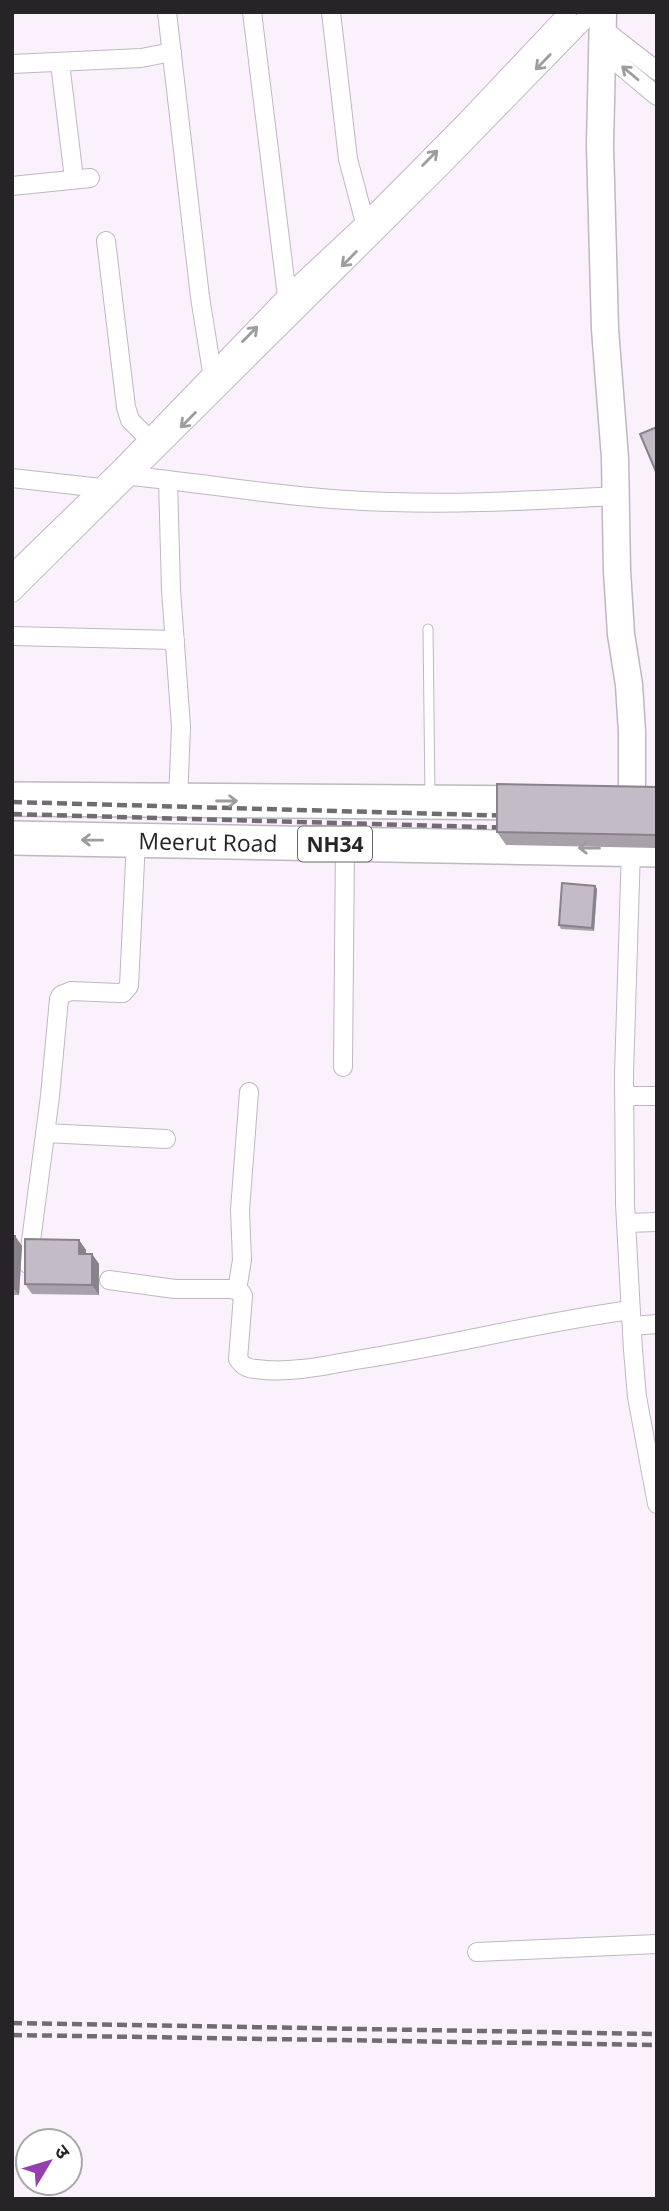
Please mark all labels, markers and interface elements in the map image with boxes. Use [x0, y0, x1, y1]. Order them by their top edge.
one-way arrow [534, 53, 551, 70]
one-way arrow [621, 65, 639, 81]
one-way arrow [421, 149, 438, 166]
one-way arrow [340, 250, 357, 267]
one-way arrow [241, 326, 258, 343]
one-way arrow [179, 411, 196, 428]
one-way arrow [216, 794, 239, 808]
street label: Meerut Road [138, 824, 278, 859]
road number: NH34 [298, 826, 372, 862]
one-way arrow [80, 833, 103, 846]
one-way arrow [577, 842, 600, 855]
north arrow [14, 2127, 84, 2197]
text: उ [49, 2139, 77, 2165]

